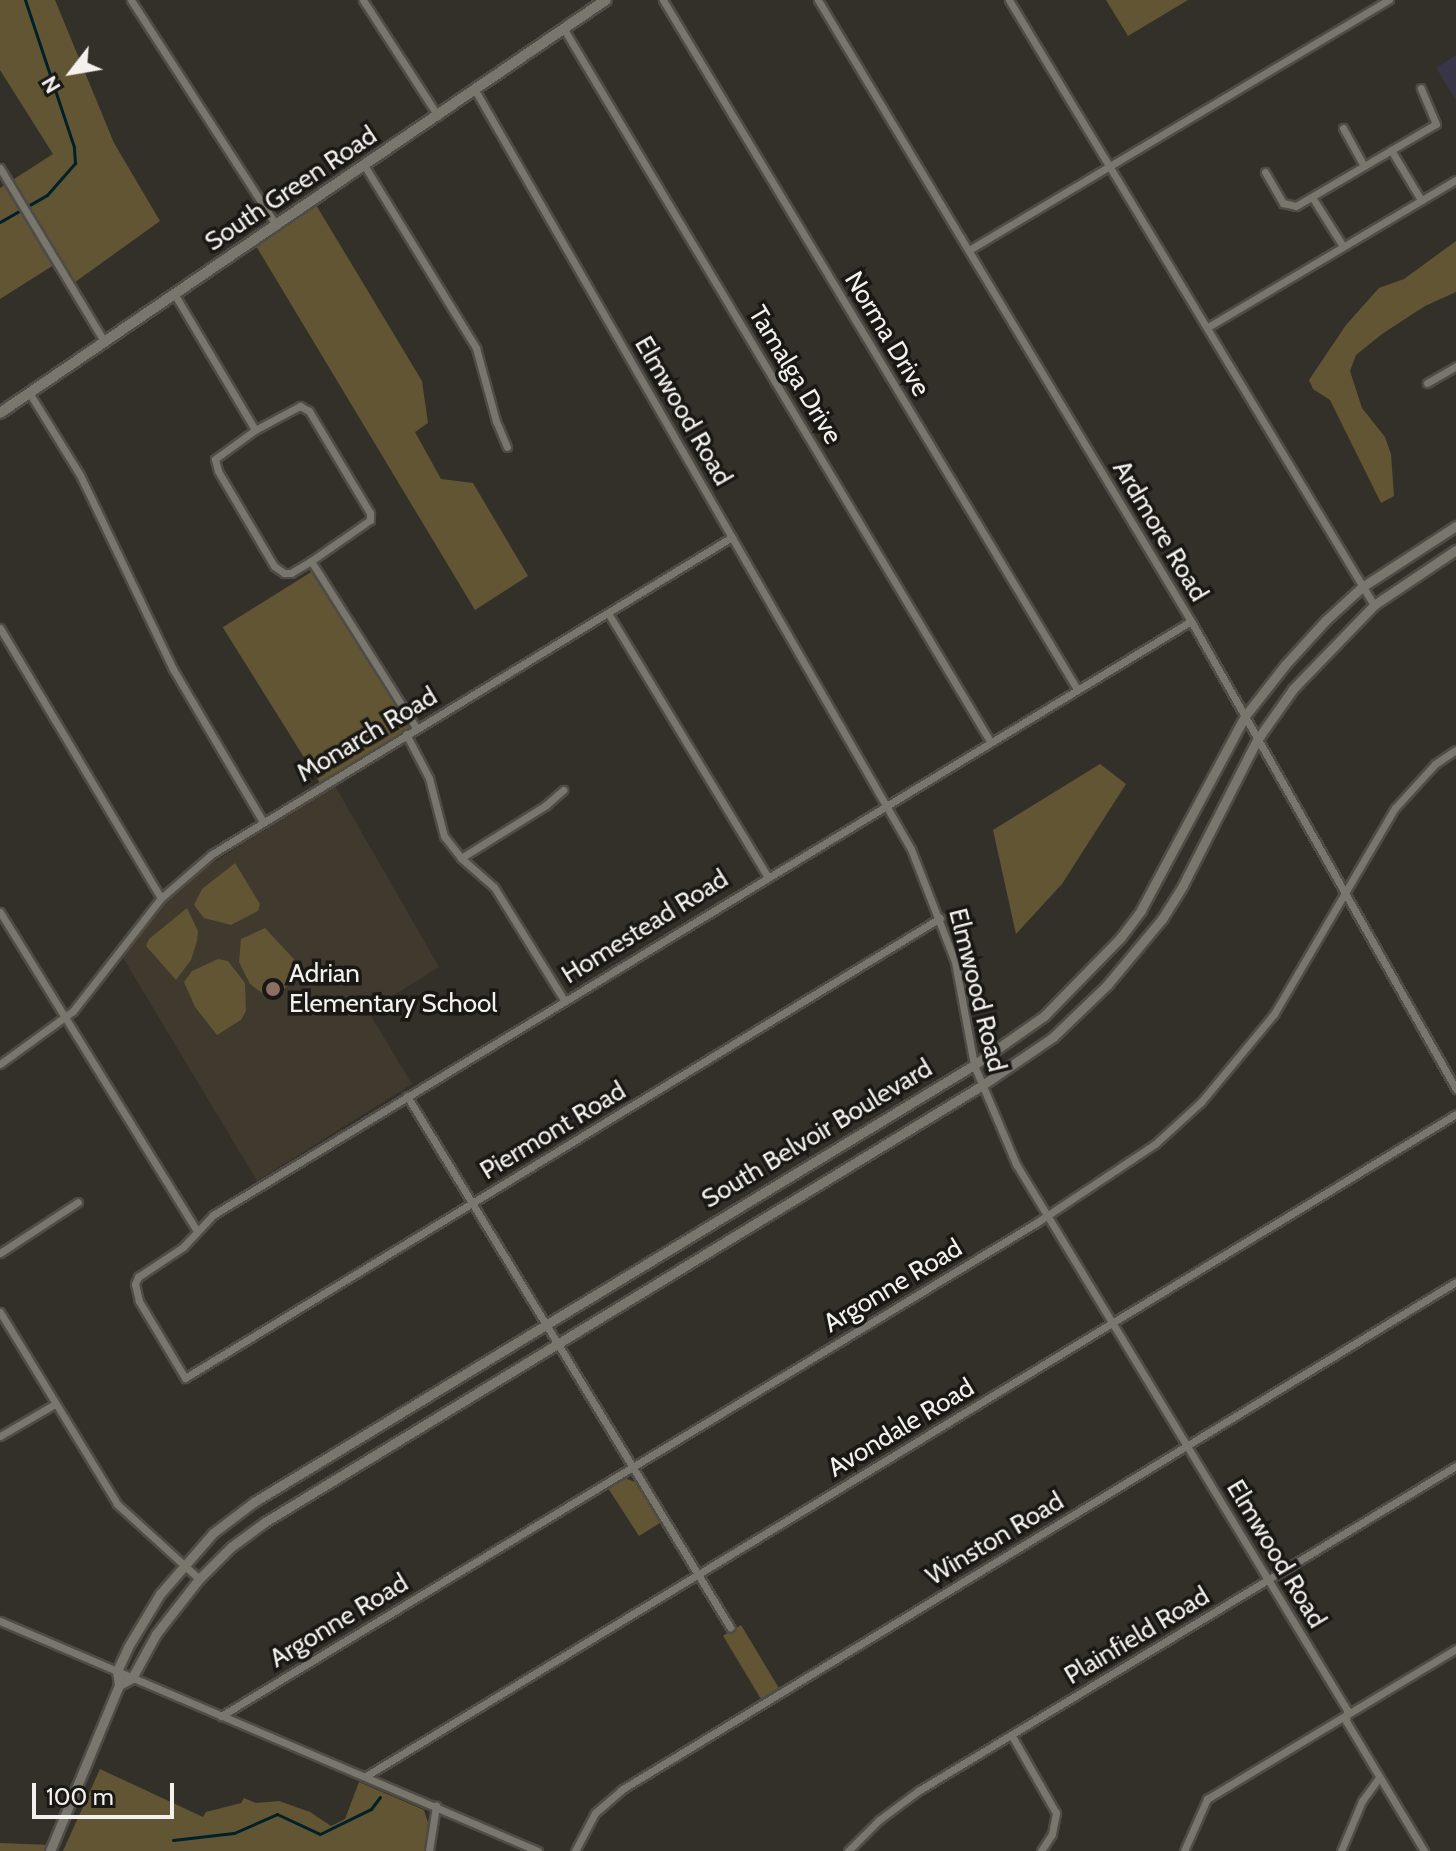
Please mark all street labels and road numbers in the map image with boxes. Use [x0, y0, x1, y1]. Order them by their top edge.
street label: South Green Road [199, 120, 383, 258]
street label: Norma Drive [838, 266, 936, 402]
street label: Tamalga Drive [742, 300, 848, 450]
street label: Elmwood Road [628, 331, 738, 491]
street label: Ardmore Road [1106, 455, 1214, 607]
street label: Monarch Road [291, 681, 443, 789]
street label: Homestead Road [556, 863, 734, 991]
street label: Elmwood Road [942, 905, 1012, 1075]
street label: South Belvoir Boulevard [696, 1053, 938, 1215]
street label: Piermont Road [475, 1075, 631, 1187]
street label: Argonne Road [818, 1232, 968, 1340]
street label: Avondale Road [822, 1372, 980, 1484]
street label: Elmwood Road [1220, 1474, 1332, 1634]
street label: Winston Road [921, 1486, 1069, 1592]
street label: Argonne Road [264, 1567, 414, 1675]
street label: Plainfield Road [1059, 1581, 1215, 1691]

